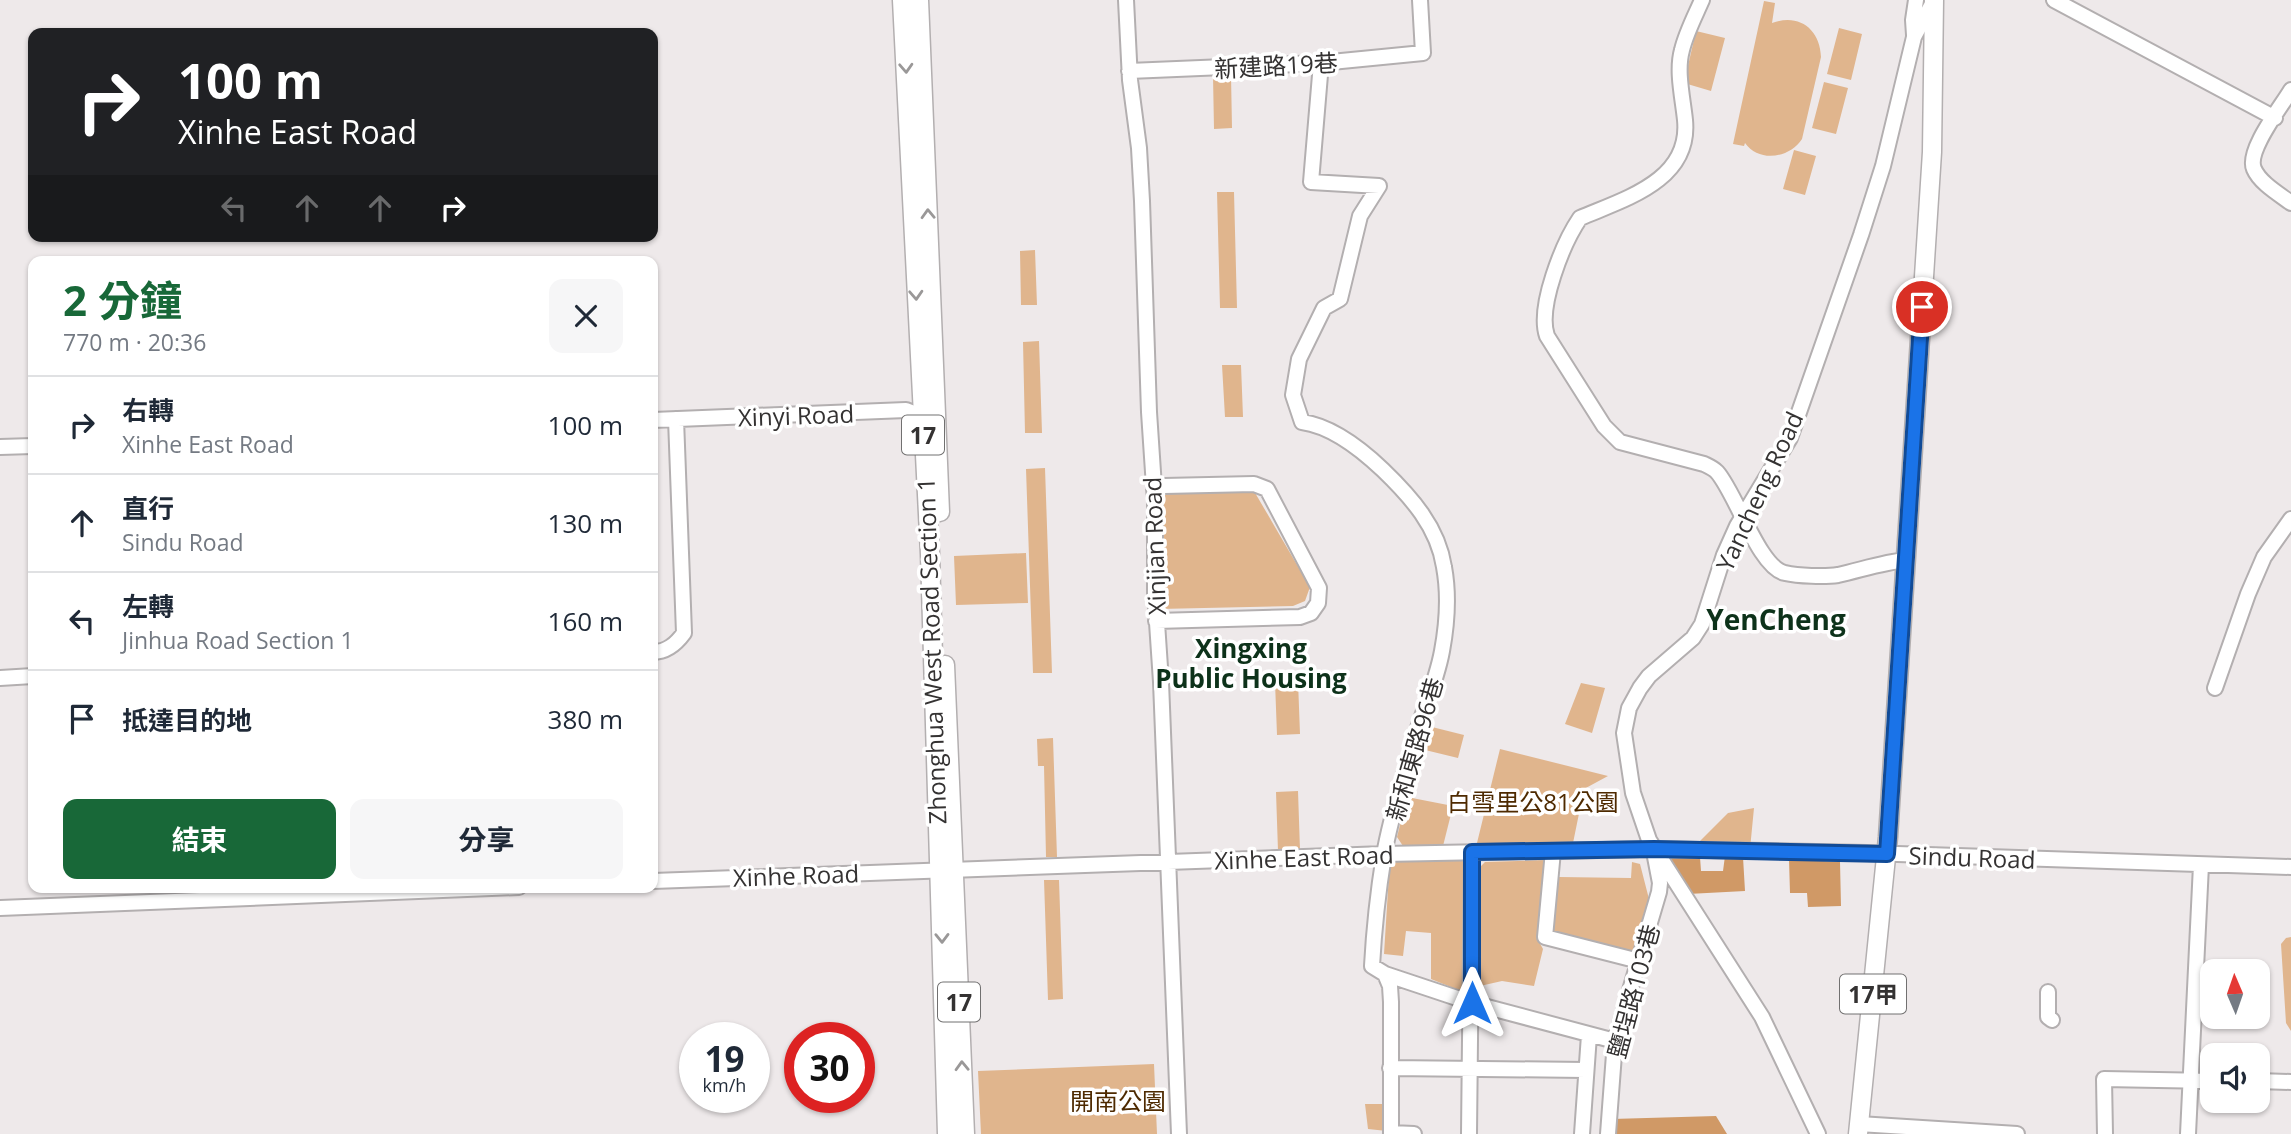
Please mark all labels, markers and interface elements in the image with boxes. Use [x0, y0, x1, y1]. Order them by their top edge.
street label: 新建路19巷 [1213, 45, 1339, 85]
text: 100 m [178, 47, 323, 113]
icon: right [63, 56, 154, 147]
one-way arrow [898, 63, 913, 74]
text: Xinhe East Road [178, 110, 417, 153]
icon: left [215, 189, 253, 227]
icon: ahead [288, 189, 326, 227]
icon: ahead [361, 189, 399, 227]
icon: right [434, 189, 472, 227]
one-way arrow [920, 208, 935, 219]
text: 2 分鐘 [63, 271, 182, 328]
pin [1892, 277, 1952, 337]
button: close [549, 279, 623, 353]
icon: arrive [1903, 288, 1941, 326]
one-way arrow [909, 290, 924, 301]
text: 770 m · 20:36 [63, 326, 206, 358]
text: 右轉 [122, 392, 174, 428]
street label: Xinyi Road [737, 396, 855, 434]
icon: right [63, 406, 101, 444]
street label: Yancheng Road [1708, 406, 1810, 576]
text: 100 m [548, 407, 623, 443]
road number: 17 [902, 416, 944, 454]
text: Xinhe East Road [122, 428, 294, 460]
street label: Xinjian Road [1135, 476, 1173, 616]
street label: Zhonghua West Road Section 1 [908, 477, 954, 825]
text: 直行 [122, 490, 174, 526]
icon: ahead [63, 504, 101, 542]
text: 130 m [548, 505, 623, 541]
text: Sindu Road [122, 526, 244, 558]
text: 左轉 [122, 588, 174, 624]
district label: YenCheng [1706, 600, 1846, 638]
icon: left [63, 602, 101, 640]
text: 160 m [548, 603, 623, 639]
text: Jinhua Road Section 1 [122, 624, 354, 656]
district label: Xingxing Public Housing [1155, 630, 1347, 696]
street label: 新和東路96巷 [1378, 674, 1450, 824]
icon: arrive [63, 700, 101, 738]
text: 380 m [548, 701, 623, 737]
text: 抵達目的地 [122, 702, 252, 738]
park label: 白雪里公81公園 [1447, 785, 1619, 818]
button: 結束 [63, 799, 336, 879]
button: 分享 [350, 799, 623, 879]
street label: Xinhe East Road [1214, 837, 1394, 877]
street label: Sindu Road [1908, 838, 2036, 876]
street label: Xinhe Road [732, 856, 860, 894]
street label: 鹽埕路103巷 [1599, 920, 1667, 1062]
one-way arrow [934, 933, 949, 944]
north arrow [2200, 959, 2270, 1029]
map controls [2200, 959, 2270, 1113]
position arrow [1435, 966, 1509, 1040]
road number: 17甲 [1840, 974, 1906, 1014]
road number: 17 [938, 982, 980, 1021]
speed limit sign: 30 [784, 1022, 875, 1113]
text: 19 [704, 1035, 745, 1082]
button: sound [2200, 1043, 2270, 1113]
one-way arrow [954, 1060, 969, 1071]
text: km/h [703, 1073, 746, 1097]
park label: 開南公園 [1070, 1084, 1166, 1117]

